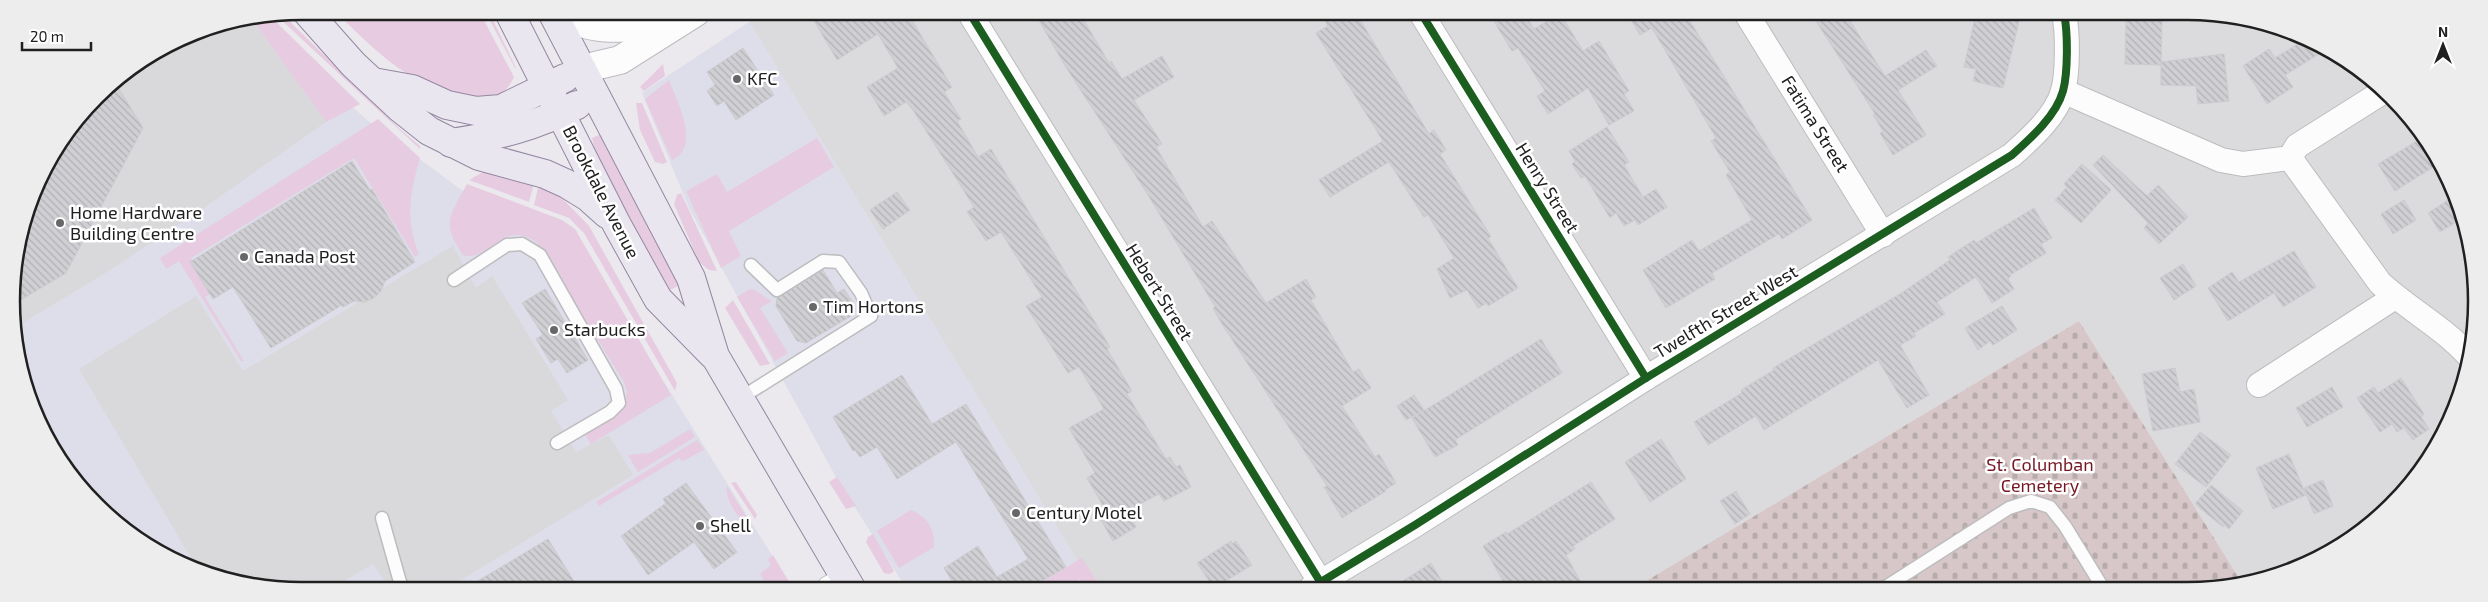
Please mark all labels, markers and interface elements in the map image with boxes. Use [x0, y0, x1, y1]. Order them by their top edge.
scale bar [22, 20, 91, 52]
north arrow [2418, 20, 2468, 70]
text: N [2438, 23, 2448, 40]
text: 20 m [30, 27, 64, 45]
place label: KFC [747, 67, 777, 89]
street label: Fatima Street [1777, 71, 1854, 176]
marker: KFC [731, 73, 743, 85]
street label: Brookdale Avenue [559, 121, 645, 262]
street label: Henry Street [1511, 138, 1584, 237]
place label: Home Hardware Building Centre [70, 201, 202, 244]
marker: Home Hardware Building Centre [54, 217, 66, 229]
street label: Hebert Street [1121, 239, 1198, 344]
place label: Canada Post [254, 245, 356, 267]
marker: Canada Post [238, 251, 250, 263]
street label: Twelfth Street West [1650, 260, 1801, 363]
place label: Tim Hortons [823, 295, 924, 317]
marker: Tim Hortons [807, 301, 819, 313]
place label: Starbucks [564, 318, 646, 340]
marker: Starbucks [548, 324, 560, 336]
park label: St. Columban Cemetery [1986, 453, 2094, 496]
place label: Century Motel [1026, 501, 1142, 523]
marker: Century Motel [1010, 507, 1022, 519]
place label: Shell [710, 514, 752, 536]
marker: Shell [694, 520, 706, 532]

